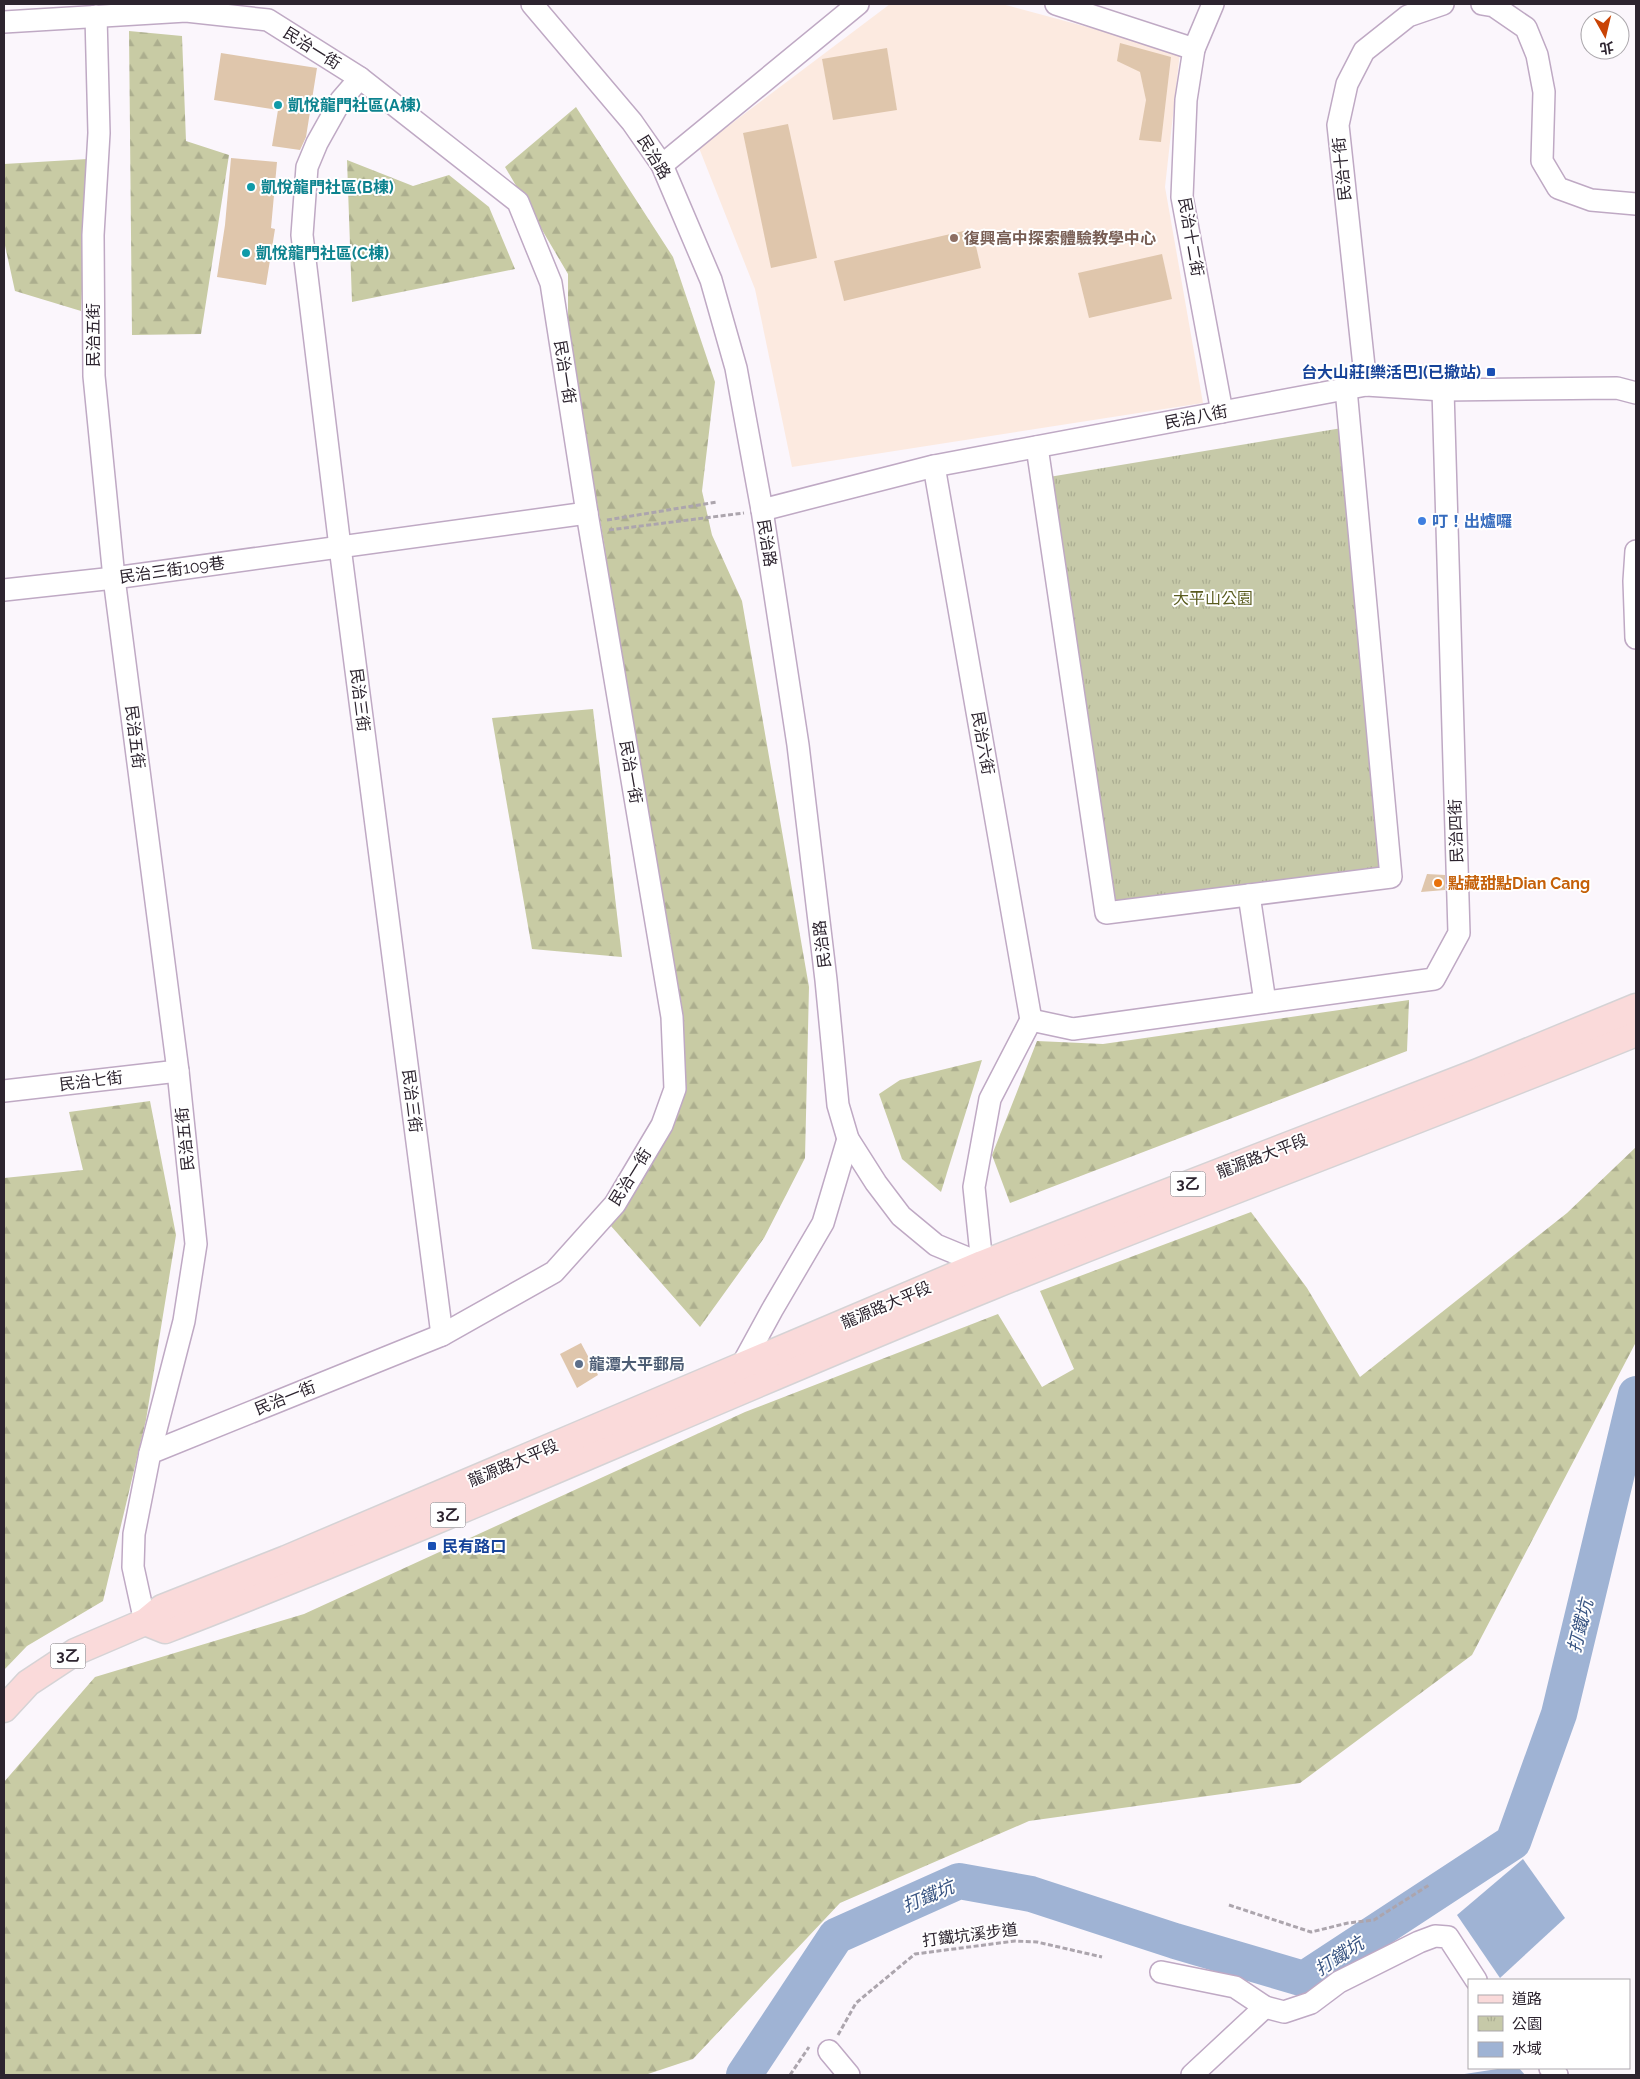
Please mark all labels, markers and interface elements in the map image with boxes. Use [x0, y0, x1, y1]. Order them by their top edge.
north arrow [1580, 10, 1630, 60]
street label: 民治一街 [280, 23, 344, 73]
text: 北 [1599, 39, 1615, 57]
place label: 凱悅龍門社區(A棟) [288, 96, 421, 115]
marker: 凱悅龍門社區(A棟) [272, 99, 284, 111]
street label: 民治路 [633, 132, 675, 182]
street label: 民治十街 [1329, 136, 1355, 202]
place label: 凱悅龍門社區(B棟) [261, 178, 394, 197]
marker: 凱悅龍門社區(B棟) [245, 181, 257, 193]
street label: 民治十二街 [1175, 196, 1207, 278]
place label: 復興高中探索體驗教學中心 [964, 229, 1156, 248]
marker: 復興高中探索體驗教學中心 [948, 232, 960, 244]
place label: 凱悅龍門社區(C棟) [256, 244, 389, 263]
marker: 凱悅龍門社區(C棟) [240, 247, 252, 259]
street label: 民治五街 [84, 303, 103, 367]
street label: 民治一街 [551, 339, 579, 405]
place label: 台大山莊[樂活巴](已撤站) [1301, 363, 1481, 382]
marker: 台大山莊[樂活巴](已撤站) [1485, 366, 1497, 378]
street label: 民治八街 [1163, 402, 1229, 432]
place label: 叮！出爐囉 [1432, 512, 1512, 531]
marker: 叮！出爐囉 [1416, 515, 1428, 527]
street label: 民治路 [754, 518, 780, 568]
street label: 民治三街109巷 [118, 553, 226, 587]
park label: 大平山公園 [1173, 589, 1253, 608]
street label: 民治三街 [347, 667, 373, 733]
street label: 民治五街 [122, 704, 148, 770]
street label: 民治六街 [968, 710, 998, 776]
street label: 民治一街 [616, 739, 646, 805]
street label: 民治四街 [1445, 799, 1467, 863]
place label: 點藏甜點Dian Cang [1448, 874, 1590, 893]
marker: 點藏甜點Dian Cang [1432, 877, 1444, 889]
street label: 民治路 [810, 919, 834, 969]
street label: 民治七街 [58, 1068, 124, 1094]
street label: 民治三街 [399, 1068, 425, 1134]
street label: 民治五街 [172, 1106, 198, 1172]
street label: 龍源路大平段 [1214, 1130, 1310, 1182]
street label: 民治一街 [605, 1145, 655, 1209]
road number: 3乙 [1170, 1172, 1206, 1196]
street label: 龍源路大平段 [838, 1277, 934, 1333]
place label: 龍潭大平郵局 [589, 1355, 685, 1374]
marker: 龍潭大平郵局 [573, 1358, 585, 1370]
street label: 民治一街 [252, 1377, 318, 1419]
street label: 龍源路大平段 [465, 1435, 561, 1491]
road number: 3乙 [430, 1502, 466, 1528]
place label: 民有路口 [442, 1537, 506, 1556]
marker: 民有路口 [426, 1540, 438, 1552]
water label: 打鐵坑 [1563, 1594, 1597, 1655]
road number: 3乙 [50, 1644, 86, 1668]
water label: 打鐵坑 [899, 1875, 960, 1916]
street label: 打鐵坑溪步道 [921, 1920, 1019, 1950]
water label: 打鐵坑 [1311, 1931, 1370, 1980]
legend [1468, 1979, 1630, 2069]
text: 道路 [1512, 1990, 1542, 2008]
text: 公園 [1512, 2015, 1542, 2033]
text: 水域 [1512, 2040, 1542, 2058]

